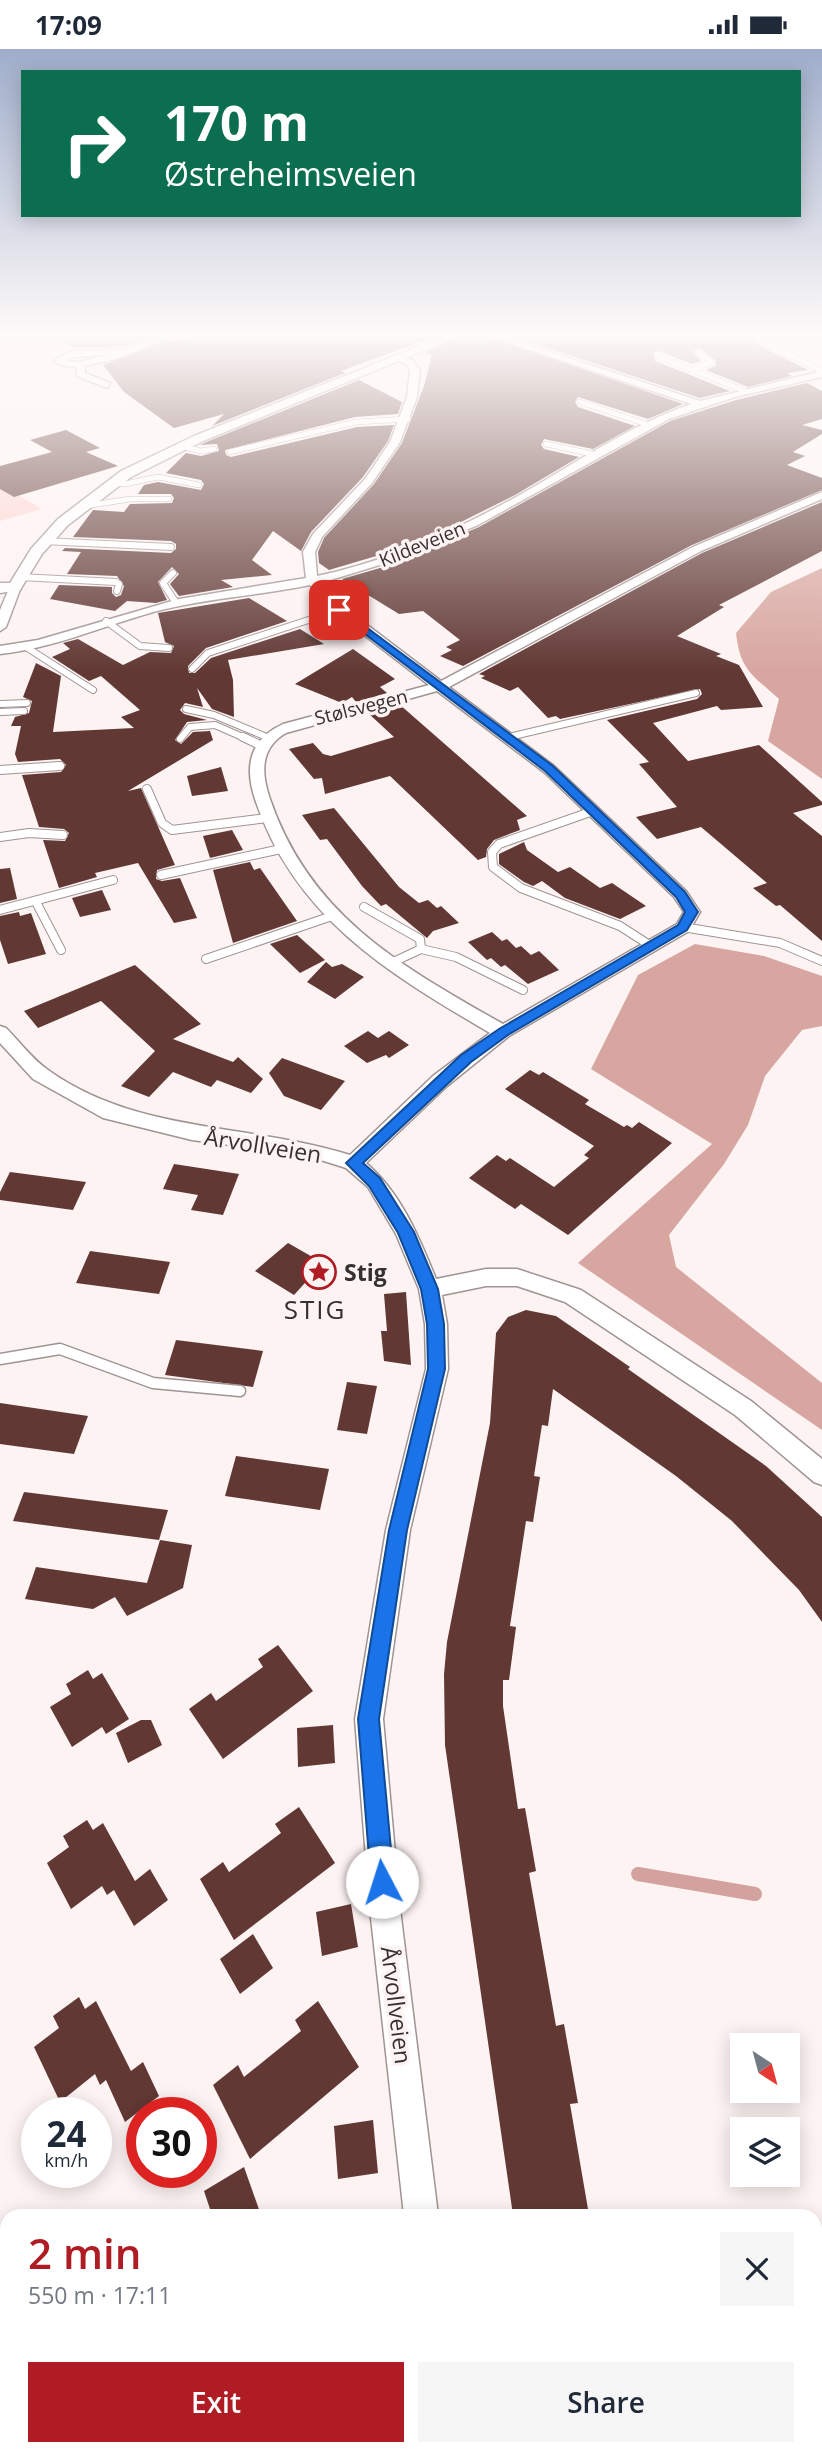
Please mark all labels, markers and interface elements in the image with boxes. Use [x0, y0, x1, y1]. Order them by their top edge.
text: 17:09 [35, 7, 102, 43]
text: 170 m [164, 89, 309, 155]
icon: right [49, 98, 140, 189]
text: Østreheimsveien [164, 152, 417, 195]
street label: Kildeveien [375, 515, 469, 573]
pin [309, 580, 369, 640]
icon: arrive [320, 591, 358, 629]
street label: Stølsvegen [312, 683, 410, 731]
street label: Årvollveien [202, 1120, 324, 1170]
place icon: Stig [300, 1253, 338, 1291]
place label: Stig [344, 1256, 387, 1288]
district label: STIG [284, 1291, 346, 1327]
position arrow [345, 1845, 419, 1919]
street label: Årvollveien [374, 1944, 420, 2066]
north arrow [730, 2033, 800, 2103]
map controls [730, 2033, 800, 2187]
speed limit sign: 30 [126, 2097, 217, 2188]
text: 24 [46, 2110, 87, 2157]
button: layers [730, 2117, 800, 2187]
text: km/h [45, 2148, 88, 2172]
text: 2 min [28, 2224, 141, 2281]
button: close [720, 2232, 794, 2306]
text: 550 m · 17:11 [28, 2279, 171, 2311]
button: Exit [28, 2362, 404, 2442]
button: Share [418, 2362, 794, 2442]

